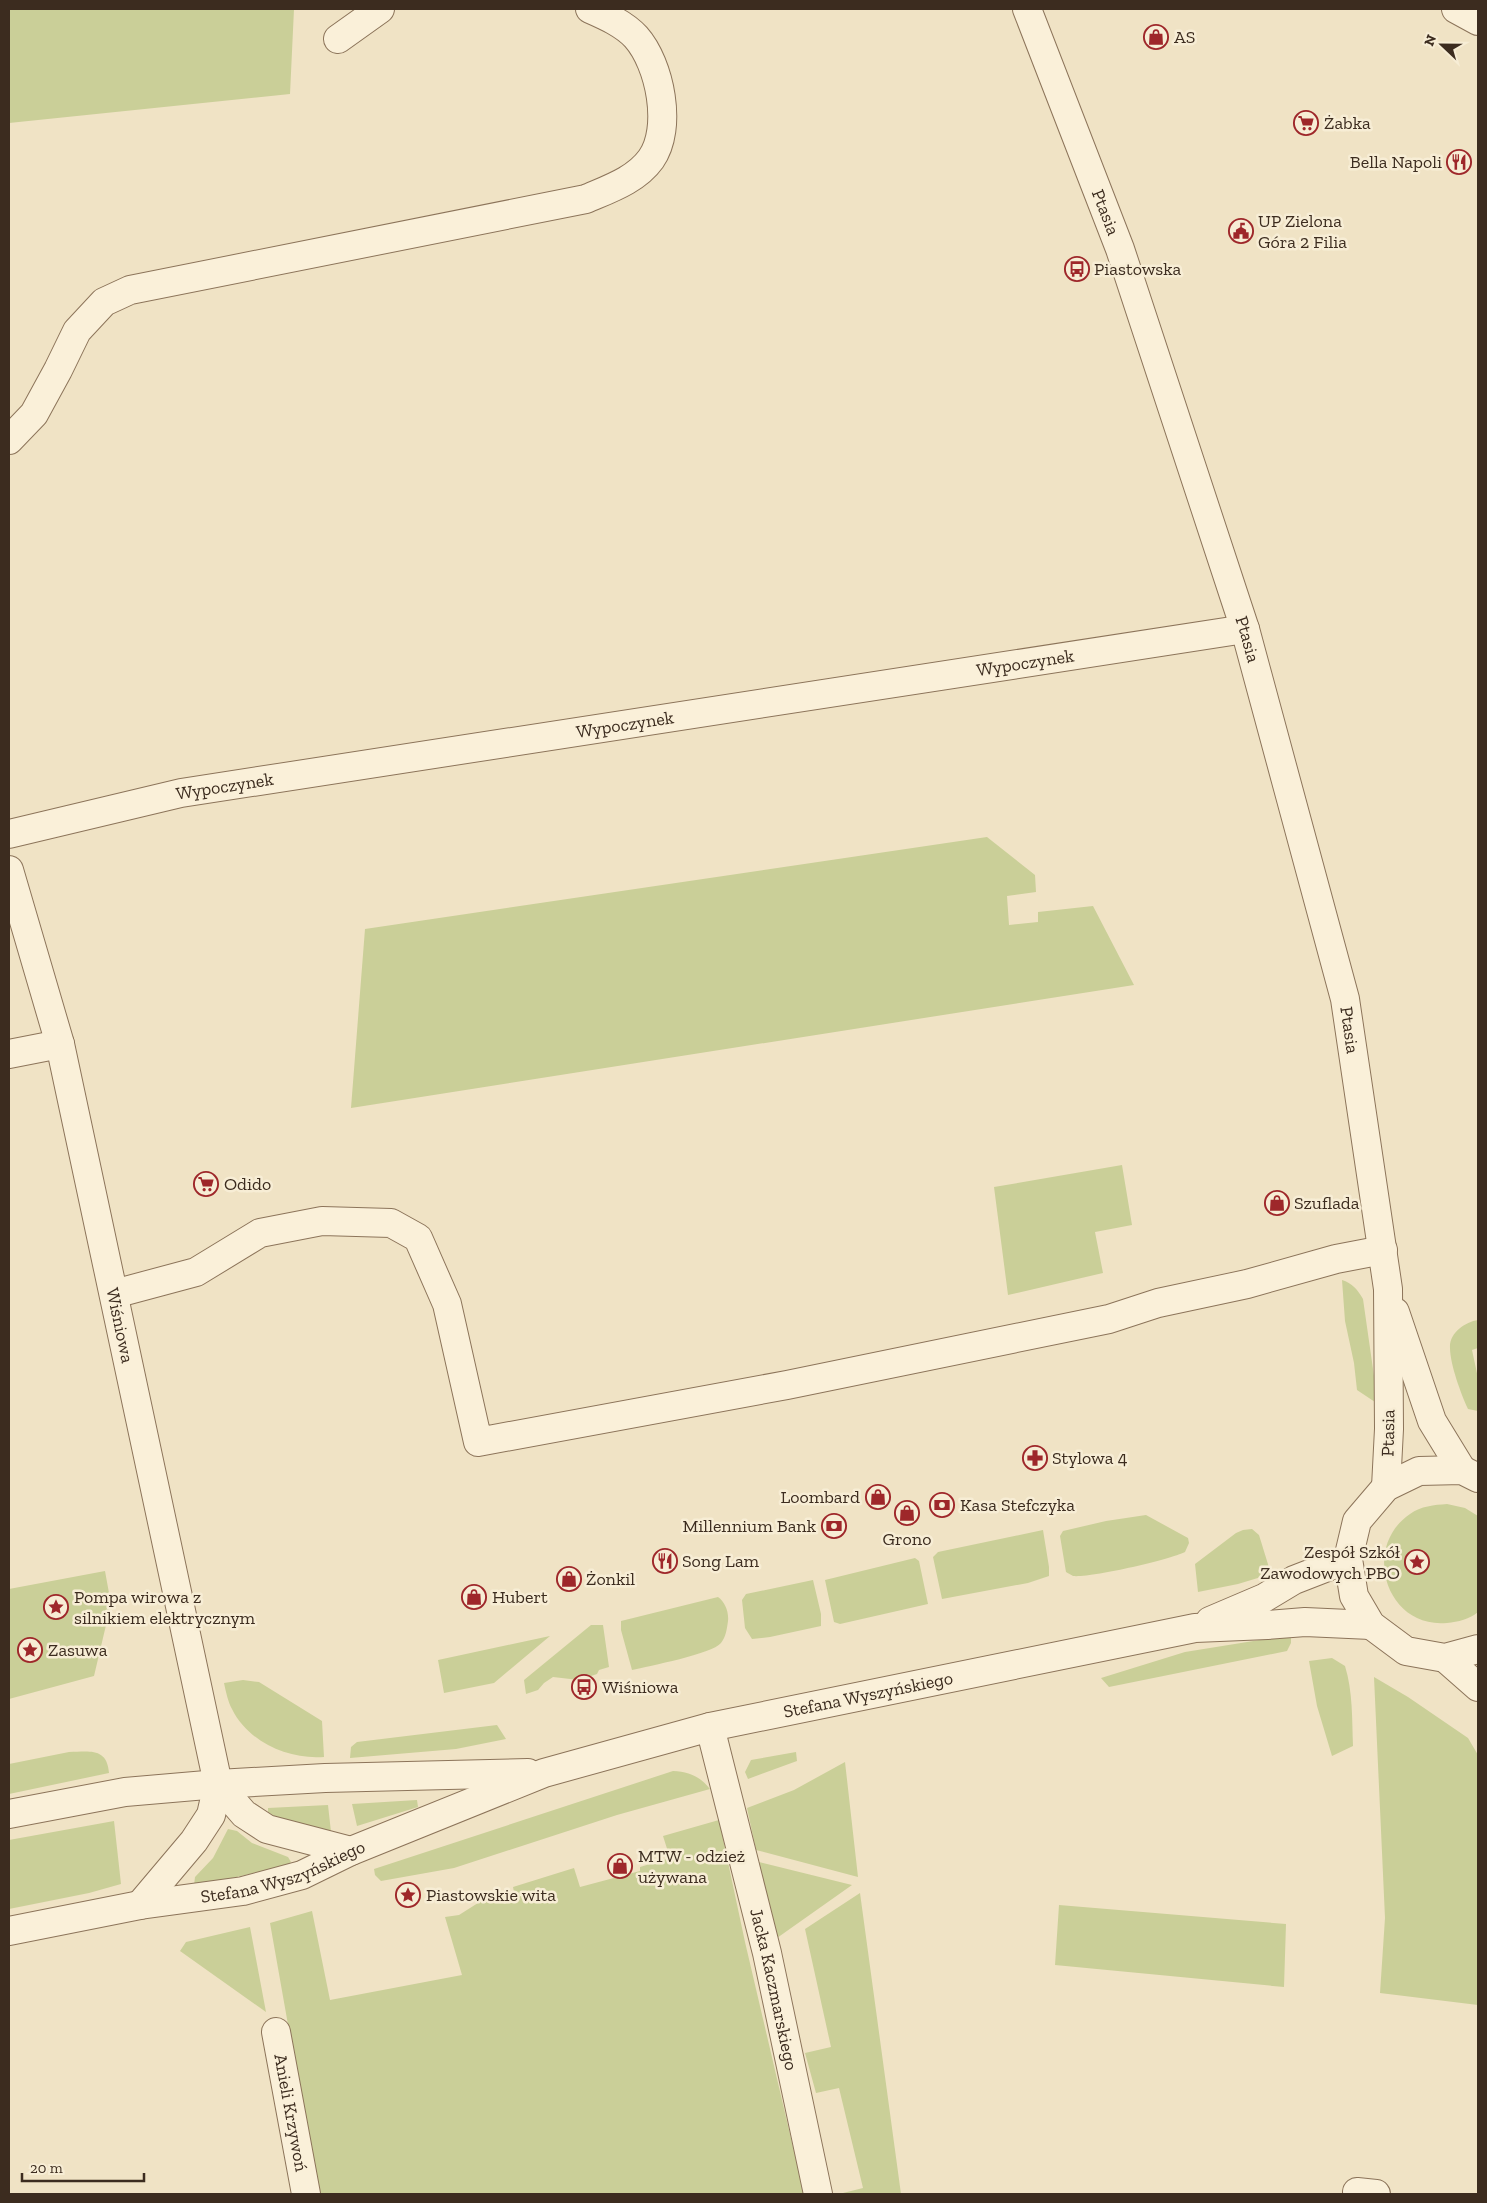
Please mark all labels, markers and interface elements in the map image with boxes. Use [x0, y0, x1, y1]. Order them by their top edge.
north arrow [1417, 20, 1467, 70]
shop icon: AS [1143, 24, 1169, 50]
place label: AS [1174, 26, 1195, 48]
text: N [1421, 32, 1440, 48]
supermarket icon: Żabka [1293, 110, 1319, 136]
place label: Żabka [1324, 112, 1371, 134]
restaurant icon: Bella Napoli [1446, 149, 1472, 175]
place label: Bella Napoli [1350, 151, 1442, 173]
street label: Ptasia [1087, 186, 1125, 239]
place label: UP Zielona Góra 2 Filia [1258, 210, 1347, 253]
public building icon: UP Zielona Góra 2 Filia [1228, 218, 1254, 244]
bus stop icon: Piastowska [1064, 256, 1090, 282]
place label: Piastowska [1094, 258, 1182, 280]
street label: Ptasia [1230, 613, 1265, 665]
street label: Wypoczynek [975, 644, 1076, 681]
street label: Wypoczynek [575, 706, 676, 743]
street label: Wypoczynek [174, 768, 276, 805]
street label: Ptasia [1335, 1005, 1364, 1055]
supermarket icon: Odido [193, 1171, 219, 1197]
place label: Odido [224, 1173, 271, 1195]
shop icon: Szuflada [1264, 1190, 1290, 1216]
place label: Szuflada [1294, 1192, 1360, 1214]
street label: Wiśniowa [101, 1286, 139, 1365]
street label: Ptasia [1377, 1409, 1399, 1457]
pharmacy icon: Stylowa 4 [1022, 1445, 1048, 1471]
place label: Stylowa 4 [1052, 1447, 1128, 1469]
shop icon: Loombard [865, 1484, 891, 1510]
place label: Loombard [780, 1486, 860, 1508]
bank icon: Kasa Stefczyka [929, 1492, 955, 1518]
place label: Kasa Stefczyka [960, 1494, 1075, 1516]
shop icon: Grono [894, 1500, 920, 1526]
bank icon: Millennium Bank [821, 1513, 847, 1539]
place label: Millennium Bank [682, 1515, 817, 1537]
place label: Grono [883, 1528, 931, 1550]
place label: Zespół Szkół Zawodowych PBO [1260, 1541, 1400, 1584]
restaurant icon: Song Lam [652, 1548, 678, 1574]
place icon: Zespół Szkół Zawodowych PBO [1404, 1549, 1430, 1575]
place label: Song Lam [682, 1550, 760, 1572]
shop icon: Żonkil [556, 1566, 582, 1592]
place label: Żonkil [586, 1568, 635, 1590]
shop icon: Hubert [461, 1584, 487, 1610]
place label: Pompa wirowa z silnikiem elektrycznym [74, 1586, 256, 1629]
place label: Hubert [492, 1586, 548, 1608]
place icon: Pompa wirowa z silnikiem elektrycznym [43, 1594, 69, 1620]
place icon: Zasuwa [17, 1637, 43, 1663]
place label: Zasuwa [48, 1639, 108, 1661]
street label: Stefana Wyszyńskiego [781, 1667, 955, 1723]
bus stop icon: Wiśniowa [571, 1674, 597, 1700]
place label: Wiśniowa [602, 1676, 679, 1698]
street label: Stefana Wyszyńskiego [199, 1836, 368, 1908]
place label: MTW - odzież używana [638, 1845, 745, 1888]
shop icon: MTW - odzież używana [607, 1853, 633, 1879]
place icon: Piastowskie wita [395, 1882, 421, 1908]
place label: Piastowskie wita [426, 1884, 556, 1906]
street label: Jacka Kaczmarskiego [745, 1906, 803, 2072]
street label: Anieli Krzywoń [269, 2052, 313, 2174]
scale bar [22, 2150, 145, 2182]
text: 20 m [30, 2159, 63, 2177]

